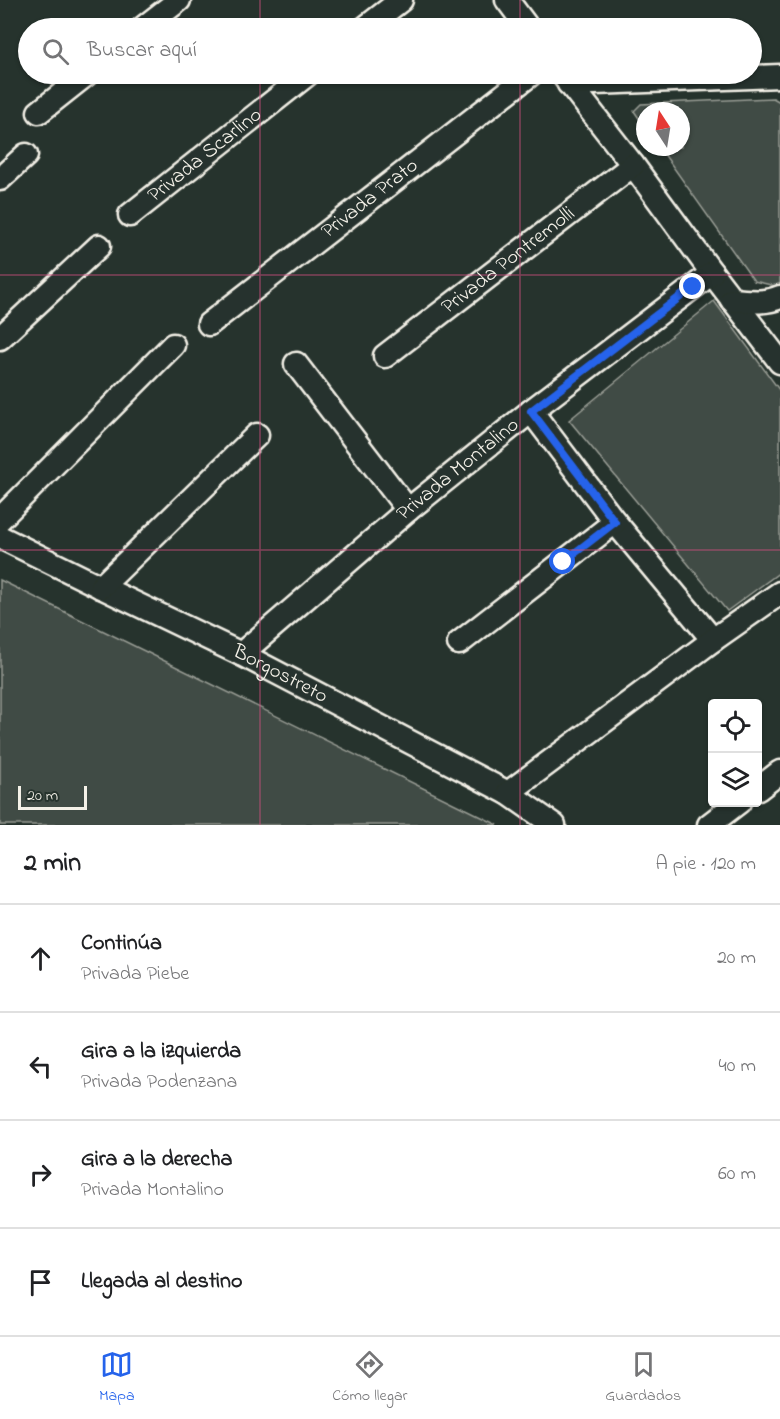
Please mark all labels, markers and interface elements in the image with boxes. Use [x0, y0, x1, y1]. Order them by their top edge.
search box [18, 18, 762, 84]
icon: search [39, 35, 72, 68]
text: Buscar aquí [87, 35, 197, 67]
street label: Privada Scarlino [142, 101, 269, 210]
north arrow [636, 102, 690, 156]
street label: Privada Prato [315, 151, 425, 246]
street label: Privada Pontremolli [435, 200, 582, 322]
route end [679, 273, 705, 299]
street label: Privada Montalino [390, 411, 526, 528]
route start [549, 548, 575, 574]
street label: Borgostreto [227, 637, 333, 712]
map controls [708, 699, 762, 807]
button: locate [708, 699, 762, 753]
button: layers [708, 753, 762, 807]
scale bar [18, 783, 87, 810]
text: 20 m [27, 784, 58, 808]
text: 2 min [24, 845, 81, 883]
text: A pie · 120 m [656, 850, 756, 879]
text: Continúa [81, 928, 162, 960]
icon: ahead [24, 942, 57, 975]
text: 20 m [717, 944, 756, 973]
text: Privada Piebe [81, 960, 189, 989]
text: Gira a la izquierda [81, 1036, 241, 1068]
icon: left [24, 1050, 57, 1083]
text: 40 m [719, 1052, 756, 1081]
text: Privada Podenzana [81, 1068, 237, 1097]
text: Gira a la derecha [81, 1144, 232, 1176]
icon: right [24, 1158, 57, 1191]
text: 60 m [718, 1160, 756, 1189]
text: Privada Montalino [81, 1176, 224, 1205]
icon: arrive [24, 1266, 57, 1299]
text: Llegada al destino [81, 1266, 242, 1298]
tab: Mapa [99, 1348, 135, 1408]
tab: Cómo llegar [332, 1348, 408, 1408]
tab: Guardados [605, 1348, 681, 1408]

